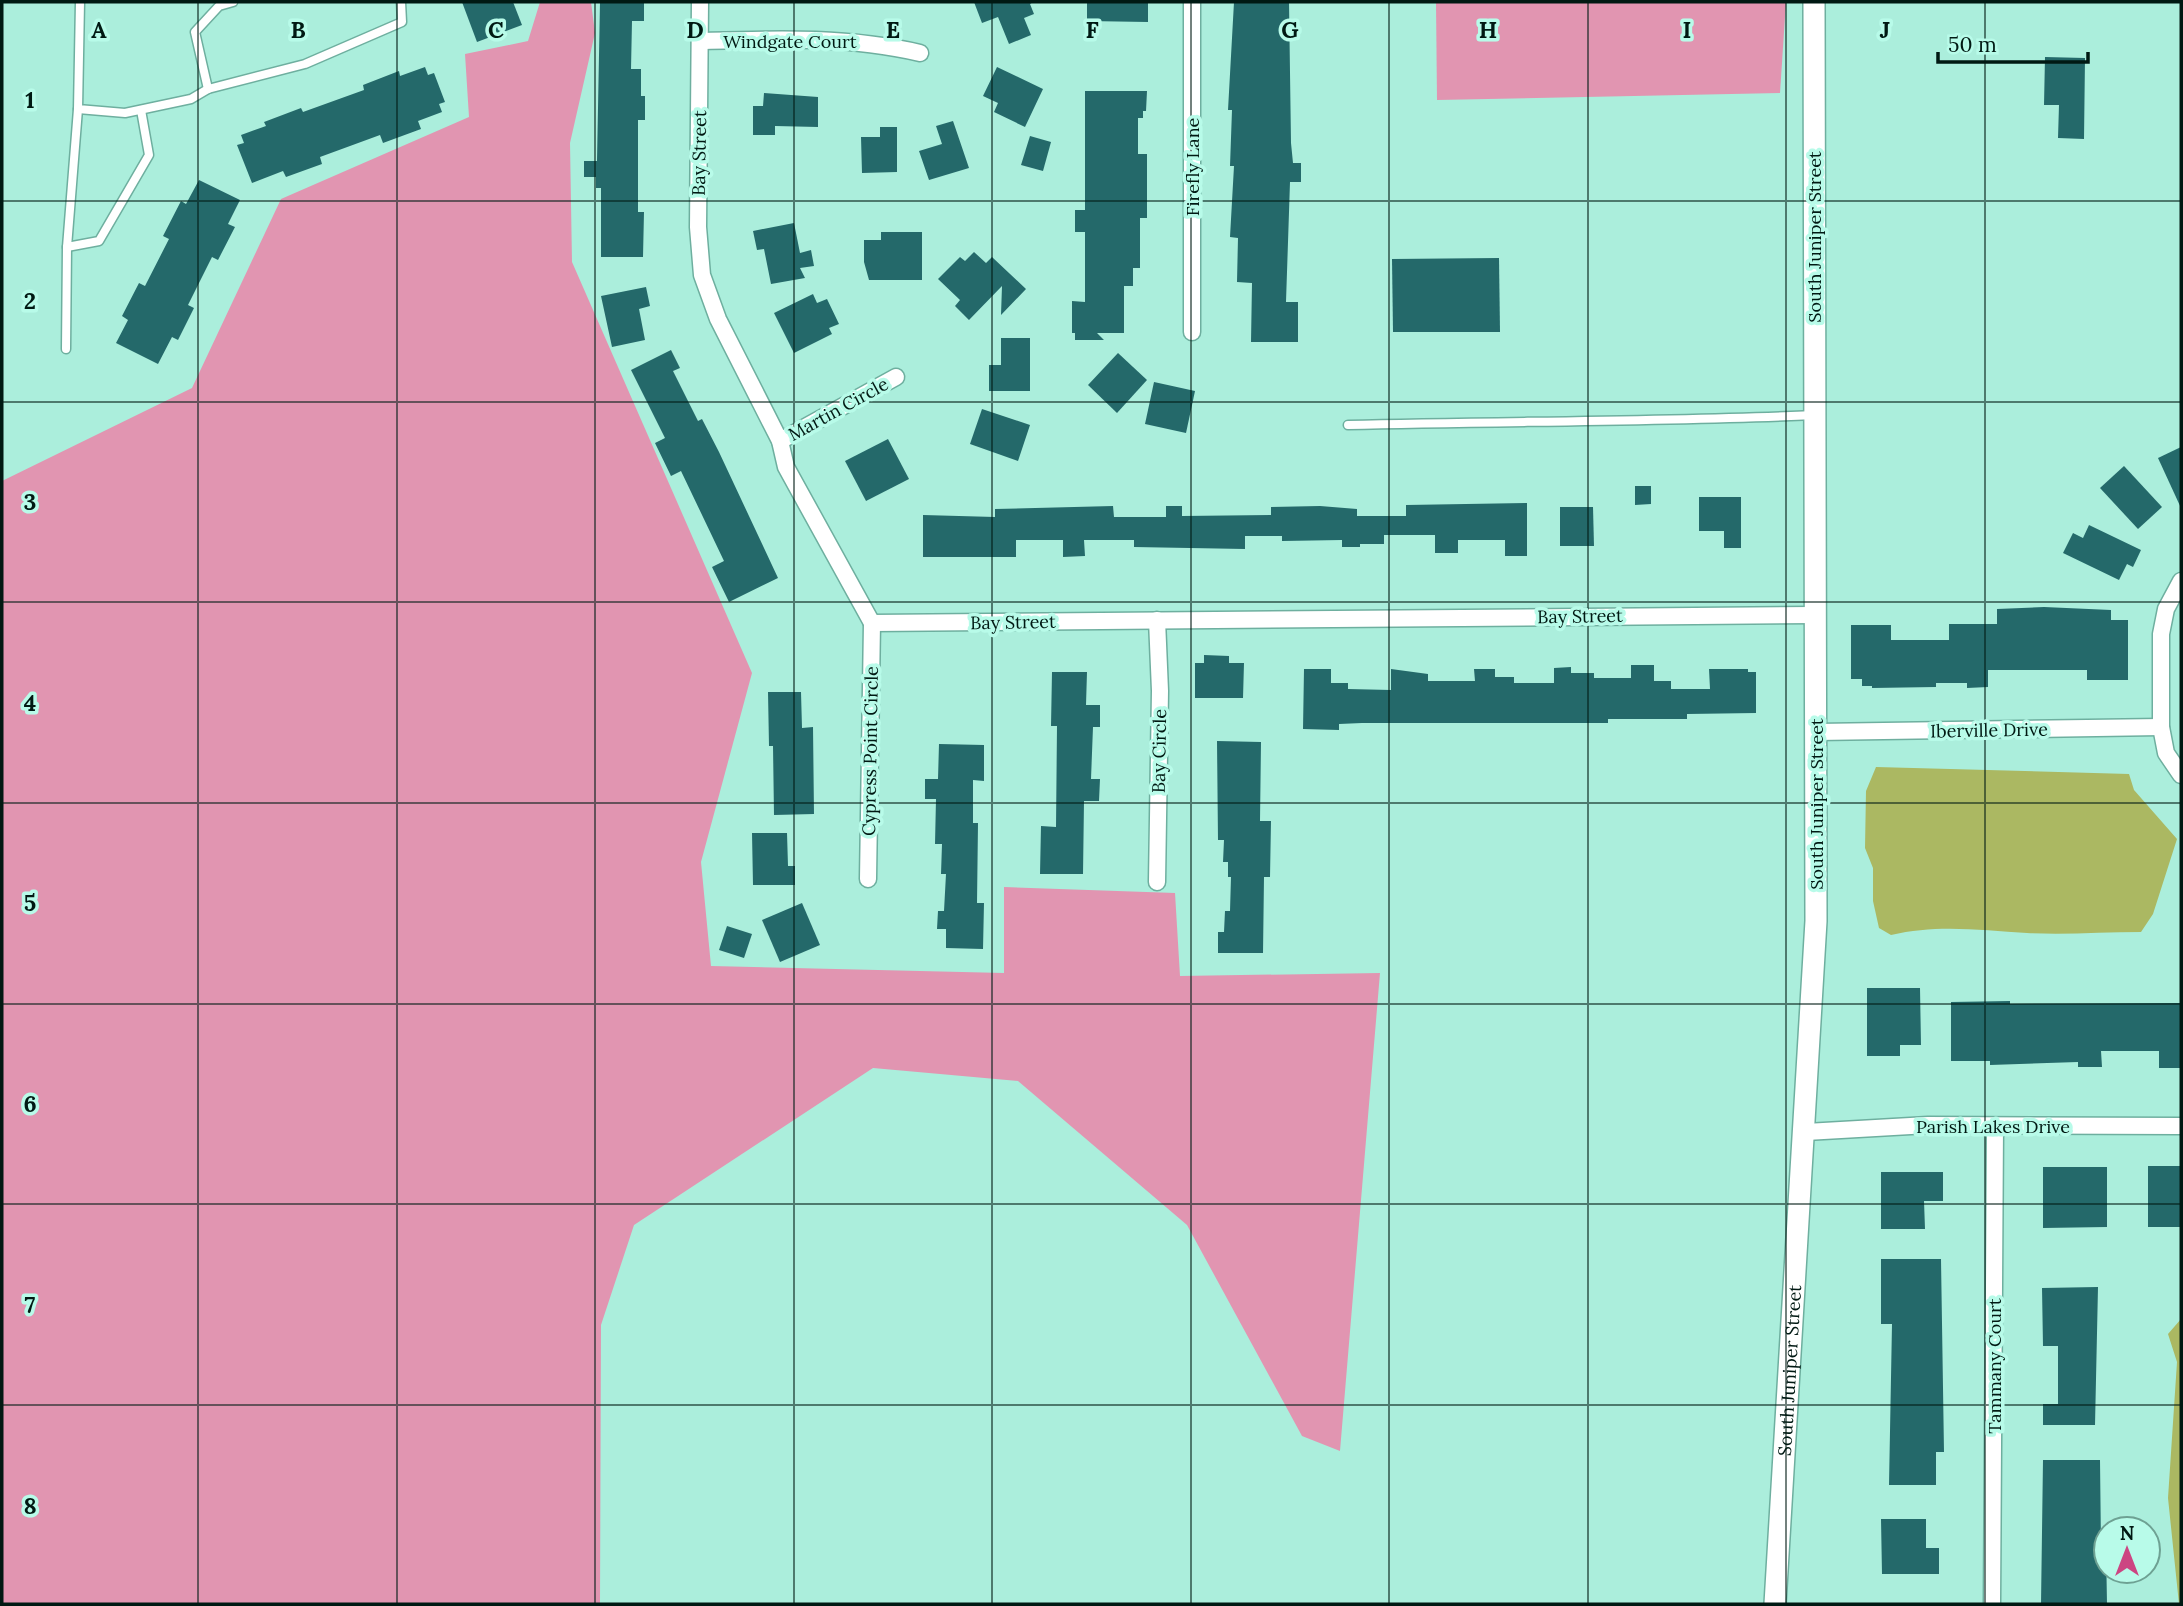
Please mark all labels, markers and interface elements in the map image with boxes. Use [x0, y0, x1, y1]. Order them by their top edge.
text: A [91, 15, 107, 44]
text: B [290, 15, 306, 44]
text: C [488, 15, 504, 44]
text: D [686, 15, 704, 44]
text: E [886, 15, 900, 44]
text: F [1085, 15, 1099, 44]
text: G [1281, 15, 1299, 44]
text: H [1479, 15, 1497, 44]
text: I [1683, 15, 1691, 44]
text: J [1880, 15, 1890, 44]
scale bar [1938, 21, 2088, 65]
street label: Windgate Court [723, 30, 857, 53]
text: 50 m [1948, 31, 1997, 58]
text: 1 [25, 85, 35, 114]
street label: Bay Street [687, 110, 711, 196]
street label: Firefly Lane [1181, 117, 1204, 216]
street label: South Juniper Street [1803, 151, 1826, 323]
text: 2 [24, 286, 36, 315]
street label: Martin Circle [784, 372, 892, 446]
text: 3 [24, 487, 36, 516]
street label: Bay Street [1537, 604, 1623, 628]
street label: Bay Street [970, 610, 1056, 634]
street label: Cypress Point Circle [857, 666, 883, 836]
text: 4 [24, 688, 36, 717]
street label: Bay Circle [1147, 709, 1171, 793]
street label: Iberville Drive [1930, 717, 2048, 743]
street label: South Juniper Street [1805, 718, 1828, 890]
text: 5 [24, 888, 36, 917]
text: 6 [23, 1089, 37, 1118]
street label: Parish Lakes Drive [1916, 1115, 2070, 1138]
street label: South Juniper Street [1772, 1284, 1806, 1457]
text: 7 [25, 1290, 36, 1319]
street label: Tammany Court [1983, 1298, 2006, 1434]
text: 8 [23, 1491, 37, 1520]
north arrow [2092, 1515, 2162, 1585]
text: N [2120, 1521, 2135, 1545]

